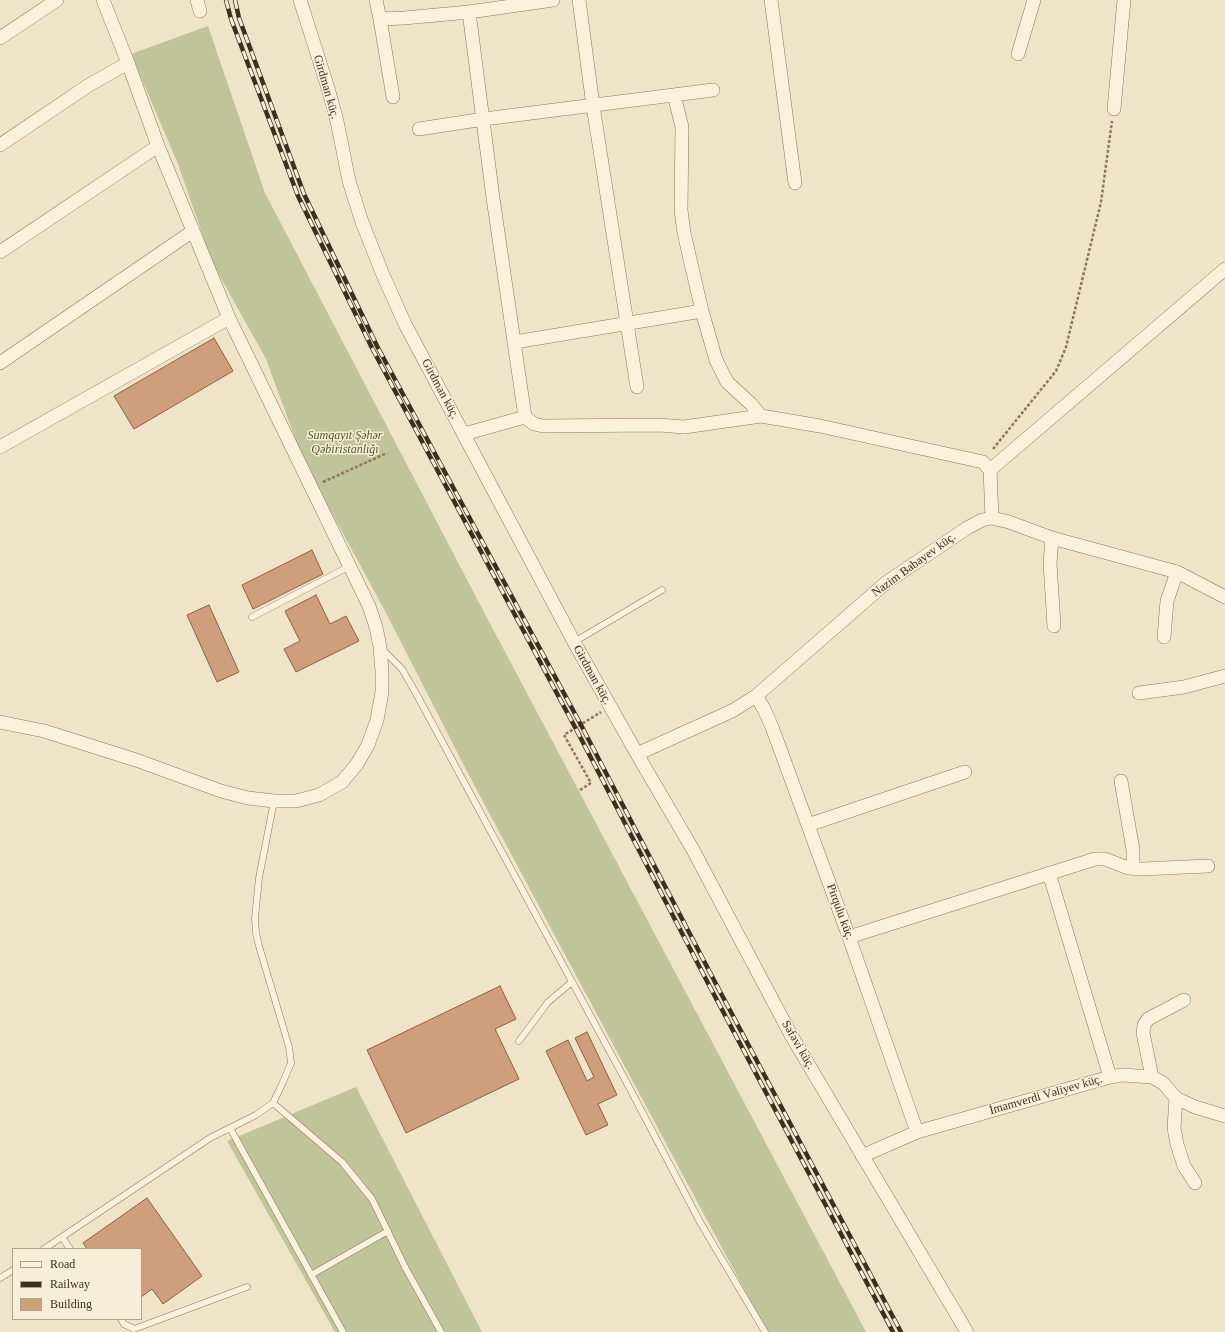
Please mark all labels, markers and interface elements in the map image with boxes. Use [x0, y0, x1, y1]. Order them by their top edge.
street label: Girdman küç. [310, 53, 342, 121]
street label: Girdman küç. [418, 356, 462, 422]
park label: Sumqayıt Şəhər Qəbiristanlığı [308, 429, 382, 457]
street label: Nazim Babayev küç. [869, 530, 959, 600]
street label: Girdman küç. [570, 643, 614, 707]
street label: Pirqulu küç. [823, 882, 857, 942]
street label: Səfəvi küç. [778, 1018, 818, 1072]
street label: İmamverdi Vəliyev küç. [988, 1072, 1104, 1118]
legend [12, 1248, 142, 1320]
text: Road [50, 1257, 75, 1271]
text: Railway [50, 1277, 90, 1291]
text: Building [50, 1297, 92, 1311]

